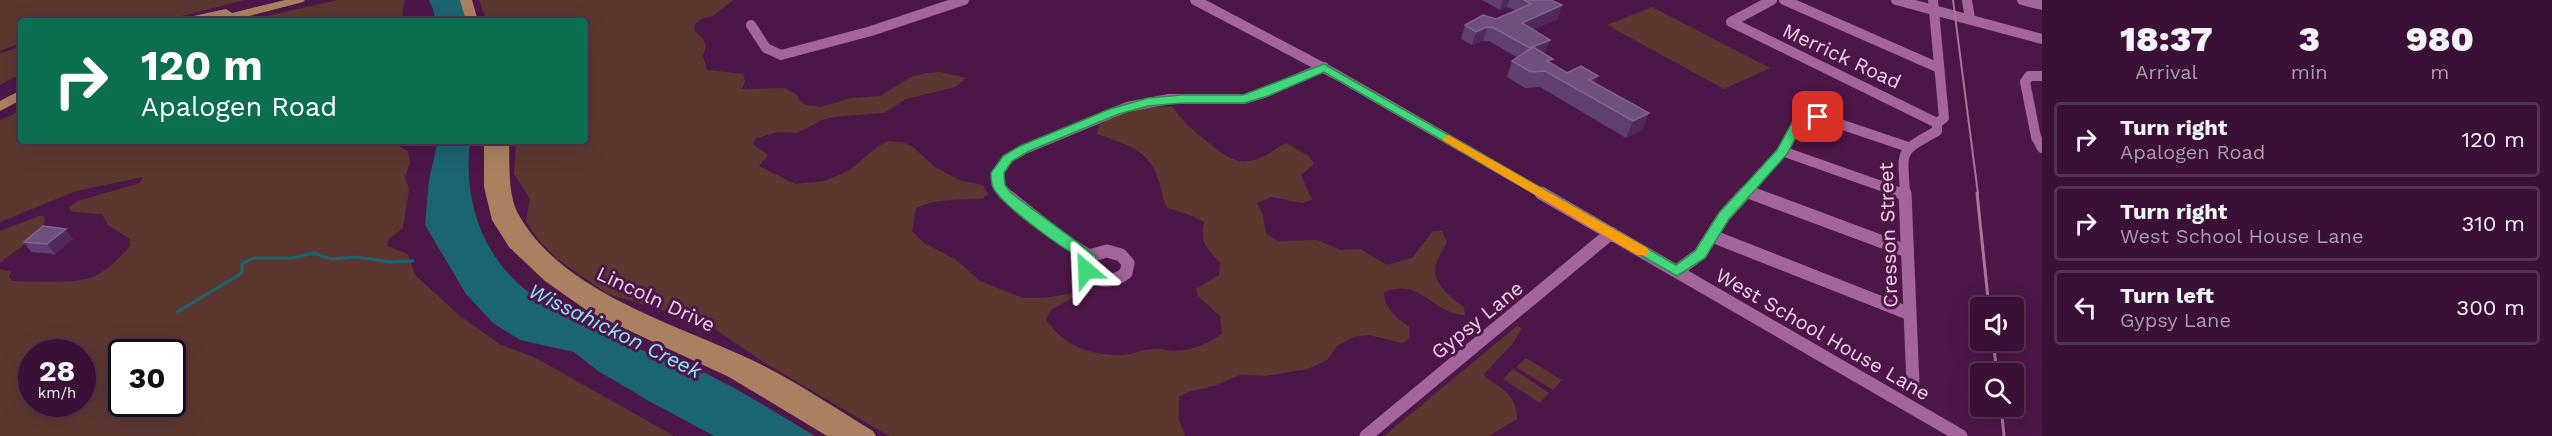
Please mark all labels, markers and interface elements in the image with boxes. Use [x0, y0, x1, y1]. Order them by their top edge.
street label: Merrick Road [1779, 18, 1905, 94]
text: 18:37 [2120, 18, 2213, 60]
text: 3 [2298, 18, 2320, 60]
text: 980 [2406, 18, 2474, 60]
text: 120 m [141, 41, 263, 90]
icon: right [42, 42, 120, 120]
text: Arrival [2135, 60, 2198, 84]
text: min [2291, 60, 2328, 84]
text: m [2430, 60, 2449, 84]
text: Apalogen Road [141, 91, 337, 123]
pin [1792, 91, 1843, 142]
icon: arrive [1801, 100, 1834, 133]
text: Turn right [2120, 115, 2227, 140]
icon: right [2069, 123, 2102, 156]
text: 120 m [2461, 127, 2525, 152]
text: Apalogen Road [2120, 140, 2265, 164]
street label: Cresson Street [1873, 161, 1903, 308]
text: Turn right [2120, 199, 2227, 224]
icon: right [2069, 207, 2102, 240]
text: 310 m [2461, 211, 2525, 236]
text: West School House Lane [2120, 224, 2363, 248]
position arrow [1054, 238, 1118, 302]
street label: Lincoln Drive [593, 261, 719, 337]
street label: West School House Lane [1712, 263, 1934, 405]
street label: Gypsy Lane [1426, 276, 1528, 364]
water label: Wissahickon Creek [525, 278, 706, 383]
text: Turn left [2120, 283, 2214, 308]
icon: left [2069, 291, 2102, 324]
text: 300 m [2456, 295, 2525, 320]
map controls [1970, 297, 2024, 417]
button: sound [1970, 297, 2024, 351]
text: Gypsy Lane [2120, 308, 2231, 332]
speed limit sign: 30 [108, 339, 186, 417]
text: 28 [39, 353, 75, 388]
button: search [1970, 363, 2024, 417]
text: km/h [38, 384, 76, 402]

